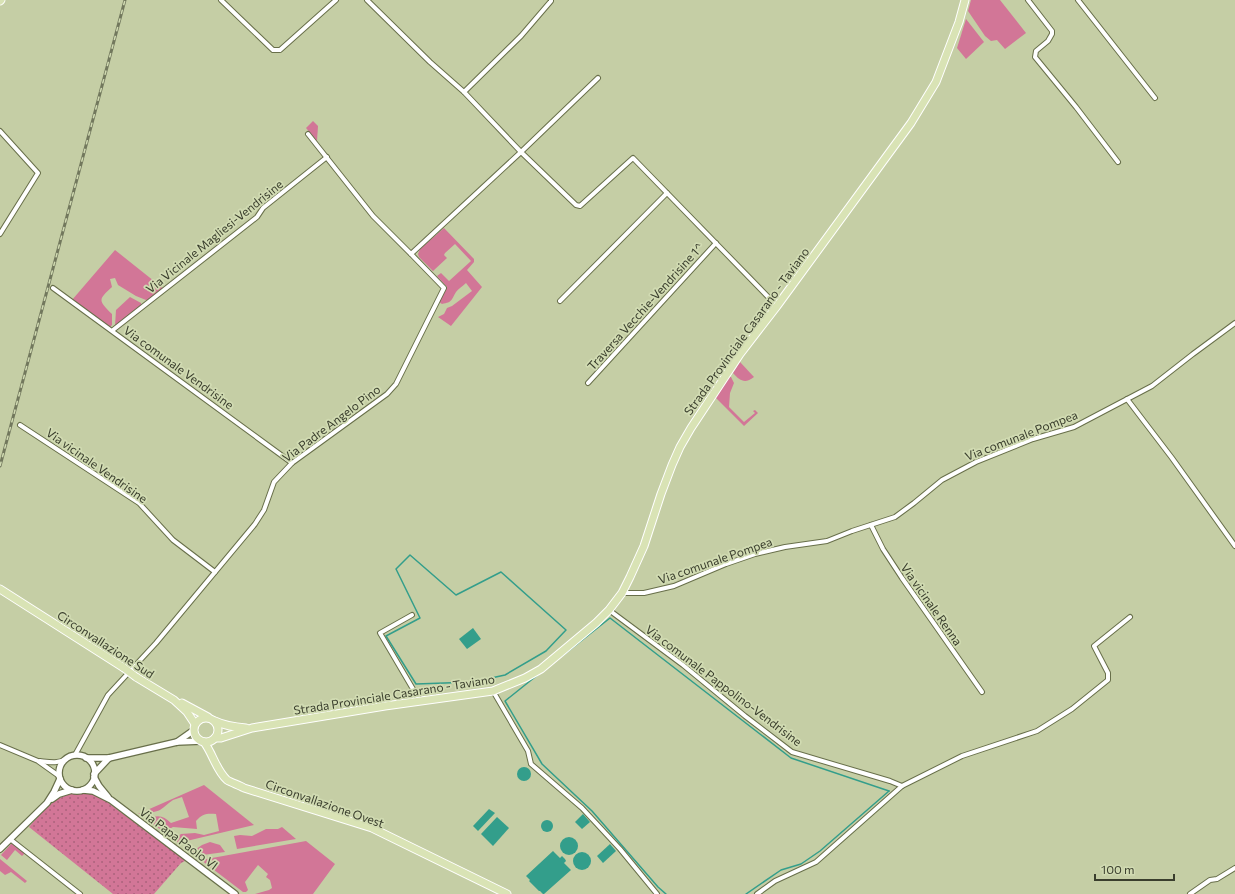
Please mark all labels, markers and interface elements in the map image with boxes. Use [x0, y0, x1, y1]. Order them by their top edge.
street label: Via Vicinale Magliesi-Vendrisine [143, 176, 285, 296]
street label: Traversa Vecchie-Vendrisine 1^ [584, 239, 706, 373]
street label: Strada Provinciale Casarano - Taviano [680, 244, 812, 418]
street label: Via comunale Vendrisine [121, 322, 237, 412]
street label: Via Padre Angelo Pino [279, 382, 383, 464]
street label: Via comunale Pompea [963, 407, 1079, 463]
street label: Via vicinale Vendrisine [44, 425, 150, 505]
street label: Via comunale Pompea [656, 534, 774, 586]
street label: Via vicinale Renna [898, 560, 966, 648]
street label: Circonvallazione Sud [55, 607, 157, 681]
street label: Via comunale Pappolino-Vendrisine [643, 622, 805, 748]
street label: Strada Provinciale Casarano - Taviano [292, 671, 496, 717]
street label: Circonvallazione Ovest [264, 776, 386, 830]
street label: Via Papa Paolo VI [137, 804, 221, 872]
scale bar [1095, 856, 1174, 882]
text: 100 m [1101, 862, 1135, 876]

